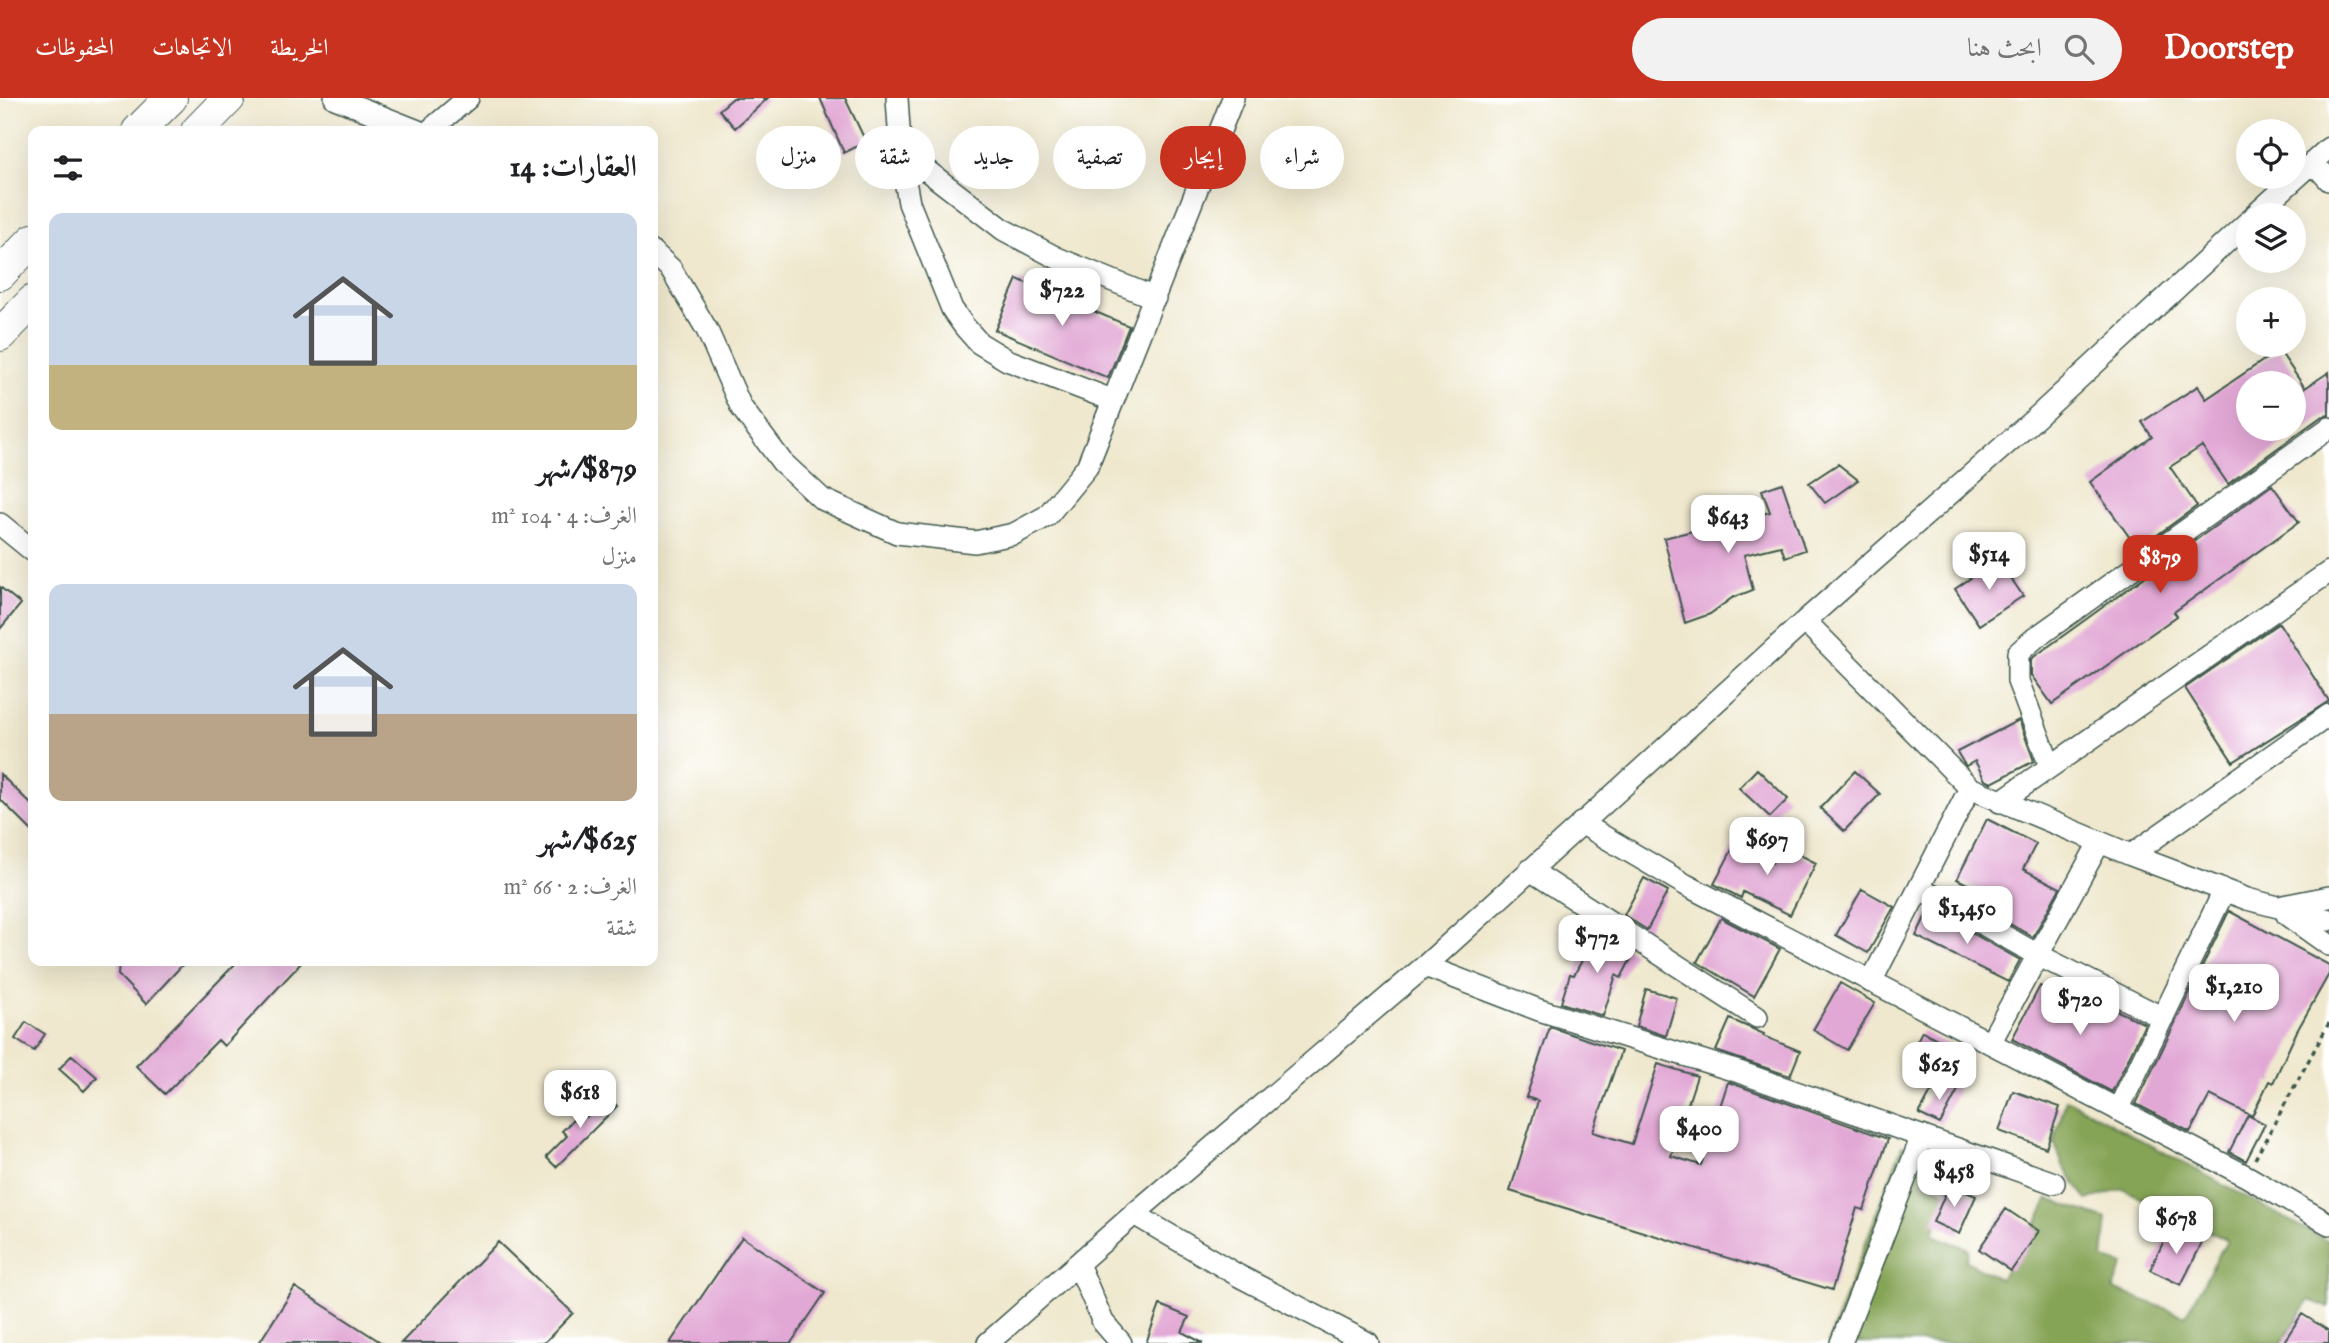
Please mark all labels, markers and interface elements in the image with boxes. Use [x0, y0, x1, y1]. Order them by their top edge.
search box [1632, 18, 2122, 81]
text: Doorstep [2164, 28, 2294, 70]
icon: search [2060, 30, 2098, 68]
text: ابحث هنا [1967, 32, 2042, 65]
text: المحفوظات [35, 33, 114, 64]
text: الاتجاهات [152, 33, 232, 64]
text: الخريطة [270, 33, 329, 64]
map controls [2236, 119, 2306, 441]
button: locate [2236, 119, 2306, 189]
chip: منزل [756, 126, 841, 189]
chip: شقة [855, 126, 935, 189]
chip: جديد [949, 126, 1039, 189]
chip: تصفية [1053, 126, 1146, 189]
chip: إيجار [1160, 126, 1246, 189]
chip: شراء [1260, 126, 1344, 189]
icon: filters [49, 149, 87, 187]
text: العقارات: 14 [509, 149, 637, 187]
button: layers [2236, 203, 2306, 273]
icon: home [280, 258, 406, 384]
pin: $722 [1021, 268, 1103, 328]
text: $722 [1039, 276, 1085, 305]
button: + [2236, 287, 2306, 357]
button: − [2236, 371, 2306, 441]
text: $879/شهر [537, 451, 637, 489]
pin: $643 [1687, 496, 1769, 555]
text: الغرف: 4 · 104 m² [491, 502, 637, 531]
text: $643 [1707, 503, 1749, 532]
pin: $514 [1948, 532, 2030, 592]
pin: $879 [2119, 536, 2201, 595]
text: $514 [1969, 540, 2009, 569]
text: منزل [602, 543, 637, 572]
text: $879 [2139, 543, 2181, 572]
icon: home [280, 629, 406, 755]
pin: $697 [1726, 818, 1808, 877]
text: $625/شهر [538, 822, 637, 860]
text: $697 [1745, 825, 1789, 854]
text: الغرف: 2 · 66 m² [503, 873, 637, 902]
pin: $1,450 [1910, 886, 2024, 946]
text: $1,450 [1938, 894, 1996, 923]
text: شقة [607, 914, 637, 943]
pin: $772 [1556, 916, 1638, 975]
text: $772 [1574, 923, 1620, 952]
pin: $1,210 [2177, 964, 2291, 1024]
text: $1,210 [2205, 972, 2263, 1001]
pin: $720 [2039, 978, 2121, 1037]
text: $720 [2057, 985, 2103, 1014]
pin: $625 [1898, 1042, 1980, 1102]
text: $625 [1918, 1050, 1960, 1079]
pin: $618 [539, 1070, 621, 1130]
text: $618 [560, 1078, 600, 1107]
pin: $400 [1658, 1107, 1740, 1166]
text: $400 [1676, 1114, 1722, 1143]
pin: $458 [1913, 1150, 1995, 1209]
text: $458 [1933, 1157, 1975, 1186]
pin: $678 [2135, 1196, 2217, 1256]
text: $678 [2155, 1204, 2197, 1233]

